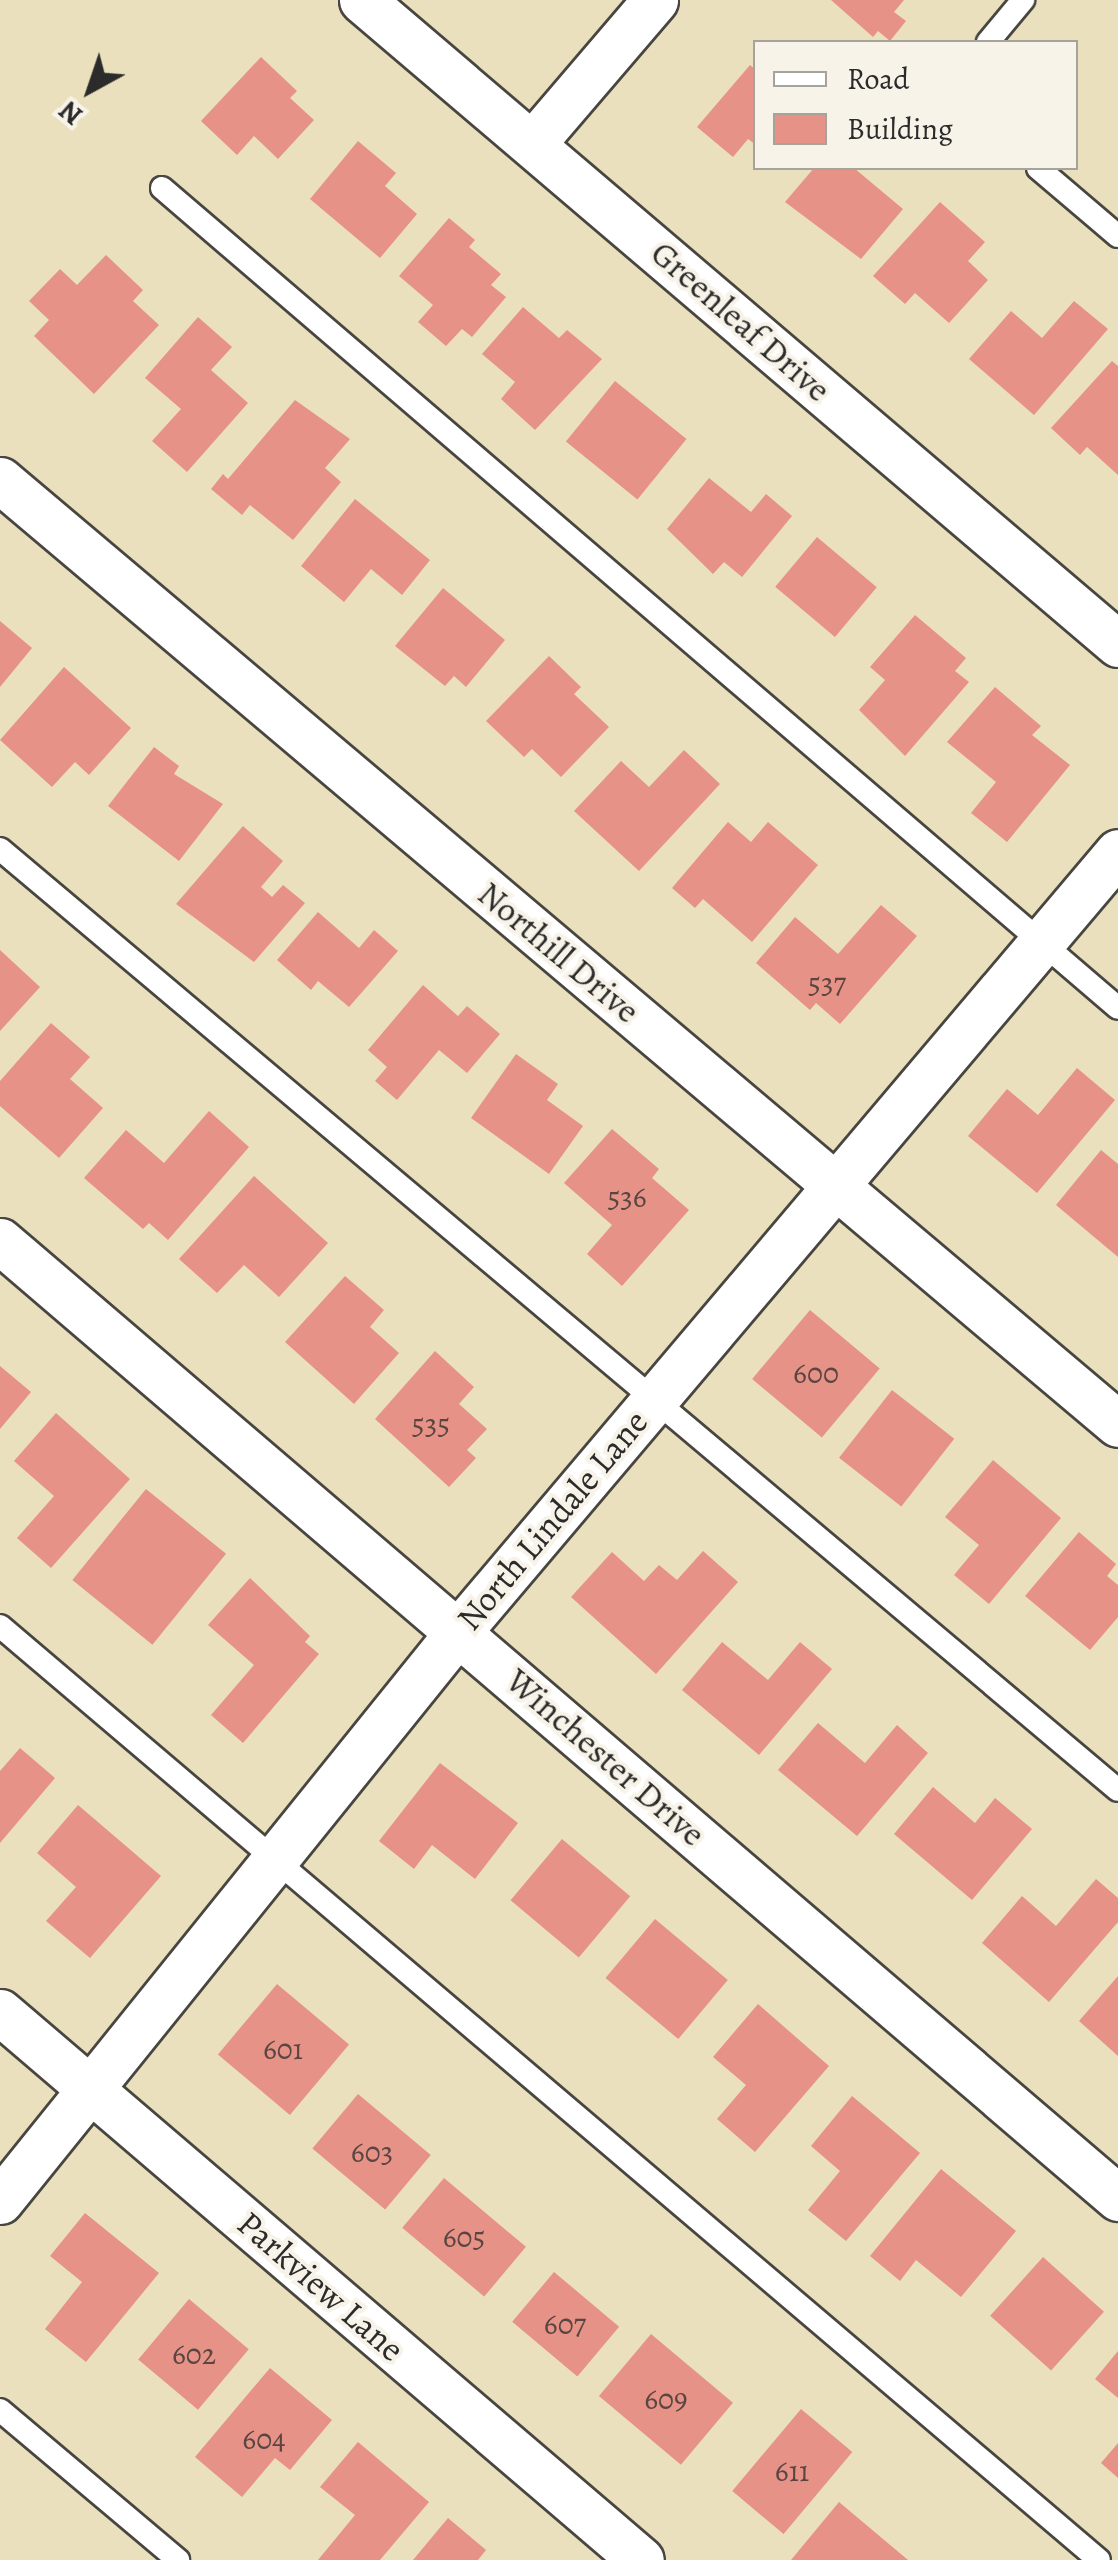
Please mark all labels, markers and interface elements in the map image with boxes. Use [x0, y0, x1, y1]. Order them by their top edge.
north arrow [40, 40, 140, 140]
legend [753, 40, 1078, 170]
text: Road [847, 59, 909, 99]
text: N [51, 92, 91, 134]
text: Building [847, 109, 953, 149]
street label: Greenleaf Drive [643, 232, 839, 410]
street label: Northill Drive [470, 872, 648, 1032]
house number: 537 [808, 965, 846, 1001]
house number: 536 [607, 1179, 647, 1215]
house number: 600 [793, 1355, 839, 1391]
street label: North Lindale Lane [448, 1401, 656, 1639]
house number: 535 [412, 1406, 450, 1442]
street label: Winchester Drive [498, 1659, 714, 1855]
house number: 601 [263, 2031, 303, 2067]
house number: 603 [351, 2134, 393, 2170]
street label: Parkview Lane [229, 2202, 413, 2370]
house number: 605 [443, 2219, 485, 2255]
house number: 607 [544, 2306, 586, 2342]
house number: 602 [172, 2336, 216, 2372]
house number: 609 [644, 2381, 688, 2417]
house number: 604 [242, 2421, 286, 2457]
house number: 611 [775, 2453, 809, 2489]

